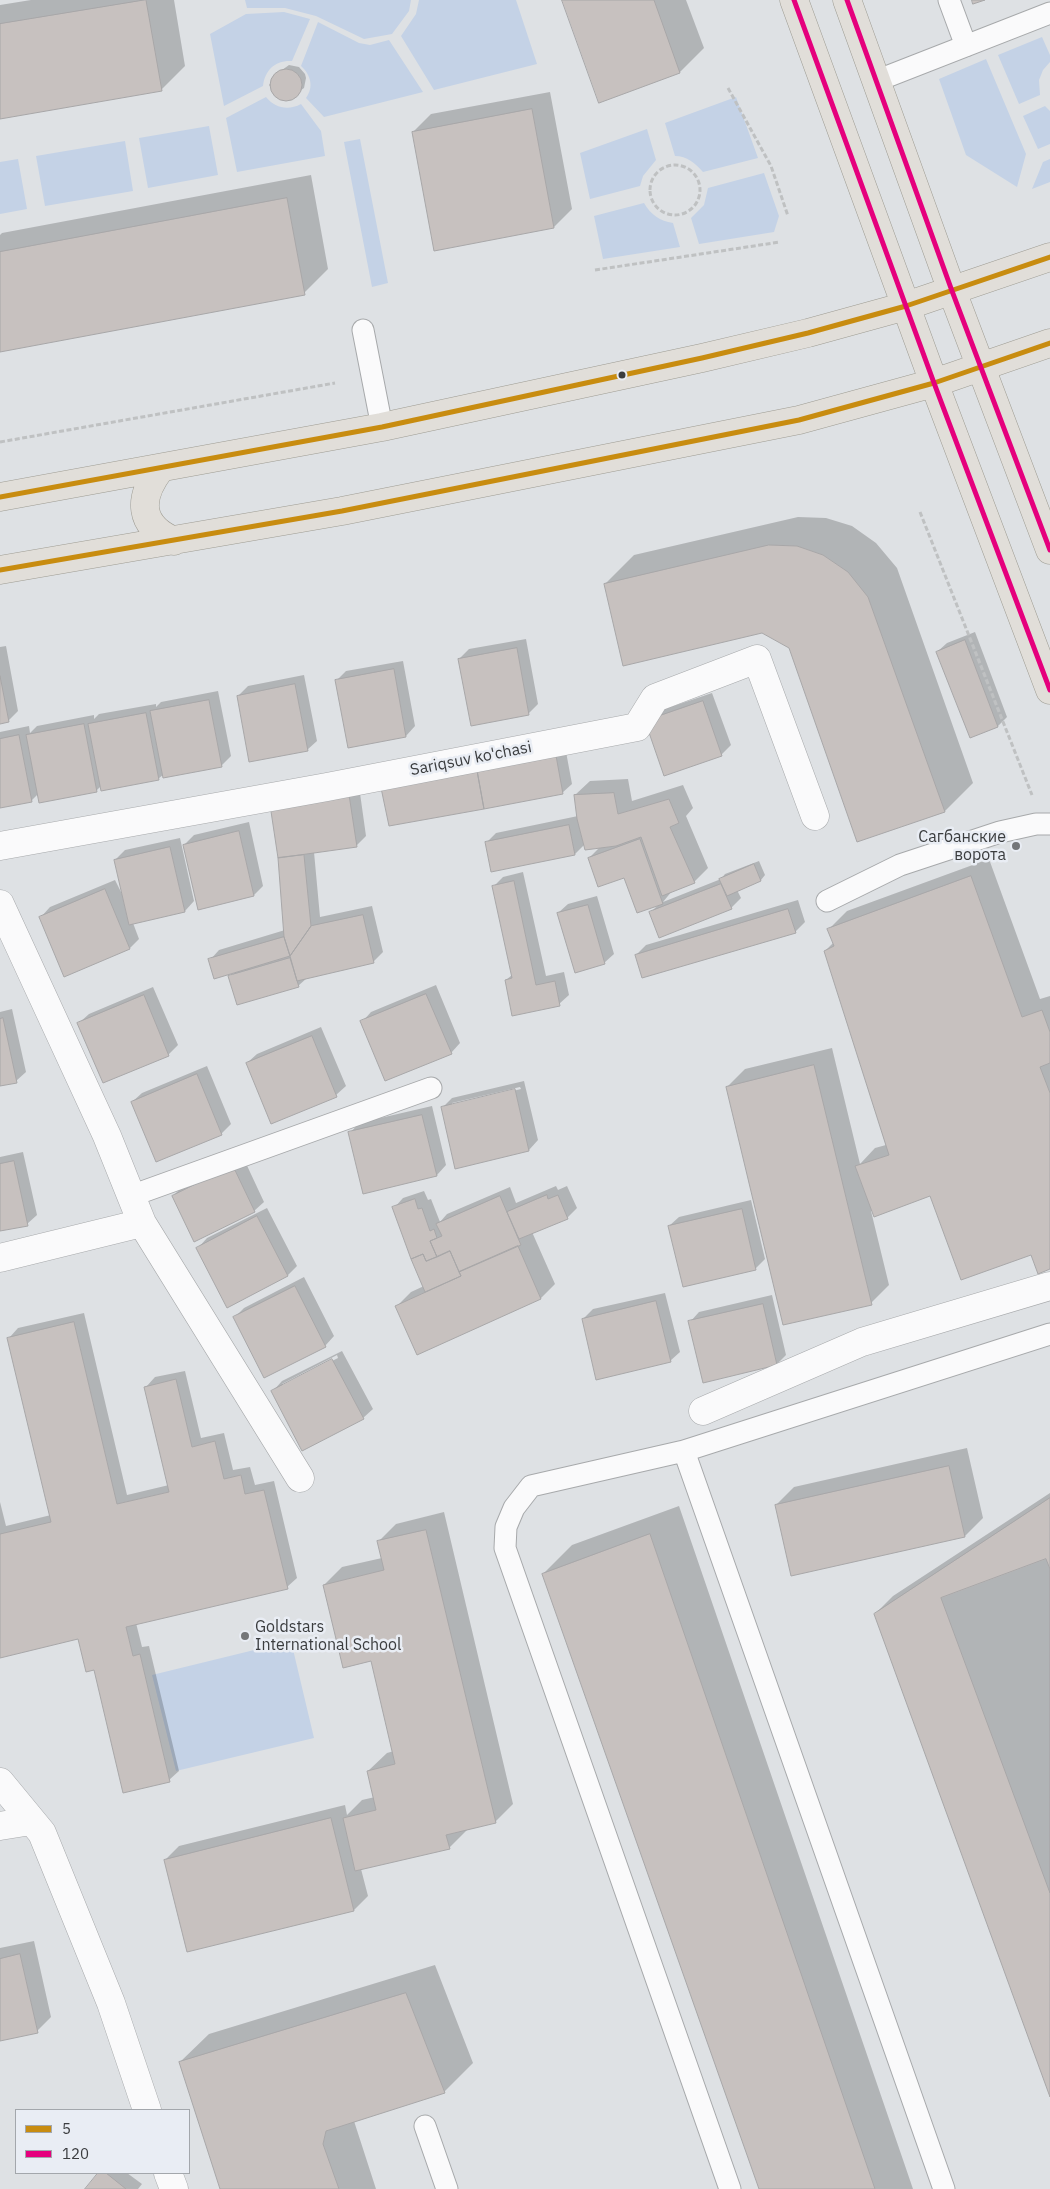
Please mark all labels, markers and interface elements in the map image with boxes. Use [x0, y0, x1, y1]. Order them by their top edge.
unlabelled marker [617, 370, 627, 380]
street label: Sariqsuv ko'chasi [409, 738, 533, 780]
place label: Сагбанские ворота [918, 827, 1006, 865]
marker: Сагбанские ворота [1010, 840, 1022, 852]
place label: Goldstars International School [255, 1617, 401, 1655]
marker: Goldstars International School [239, 1630, 251, 1642]
legend [15, 2109, 190, 2174]
text: 5 [62, 2119, 71, 2138]
text: 120 [62, 2144, 89, 2163]

